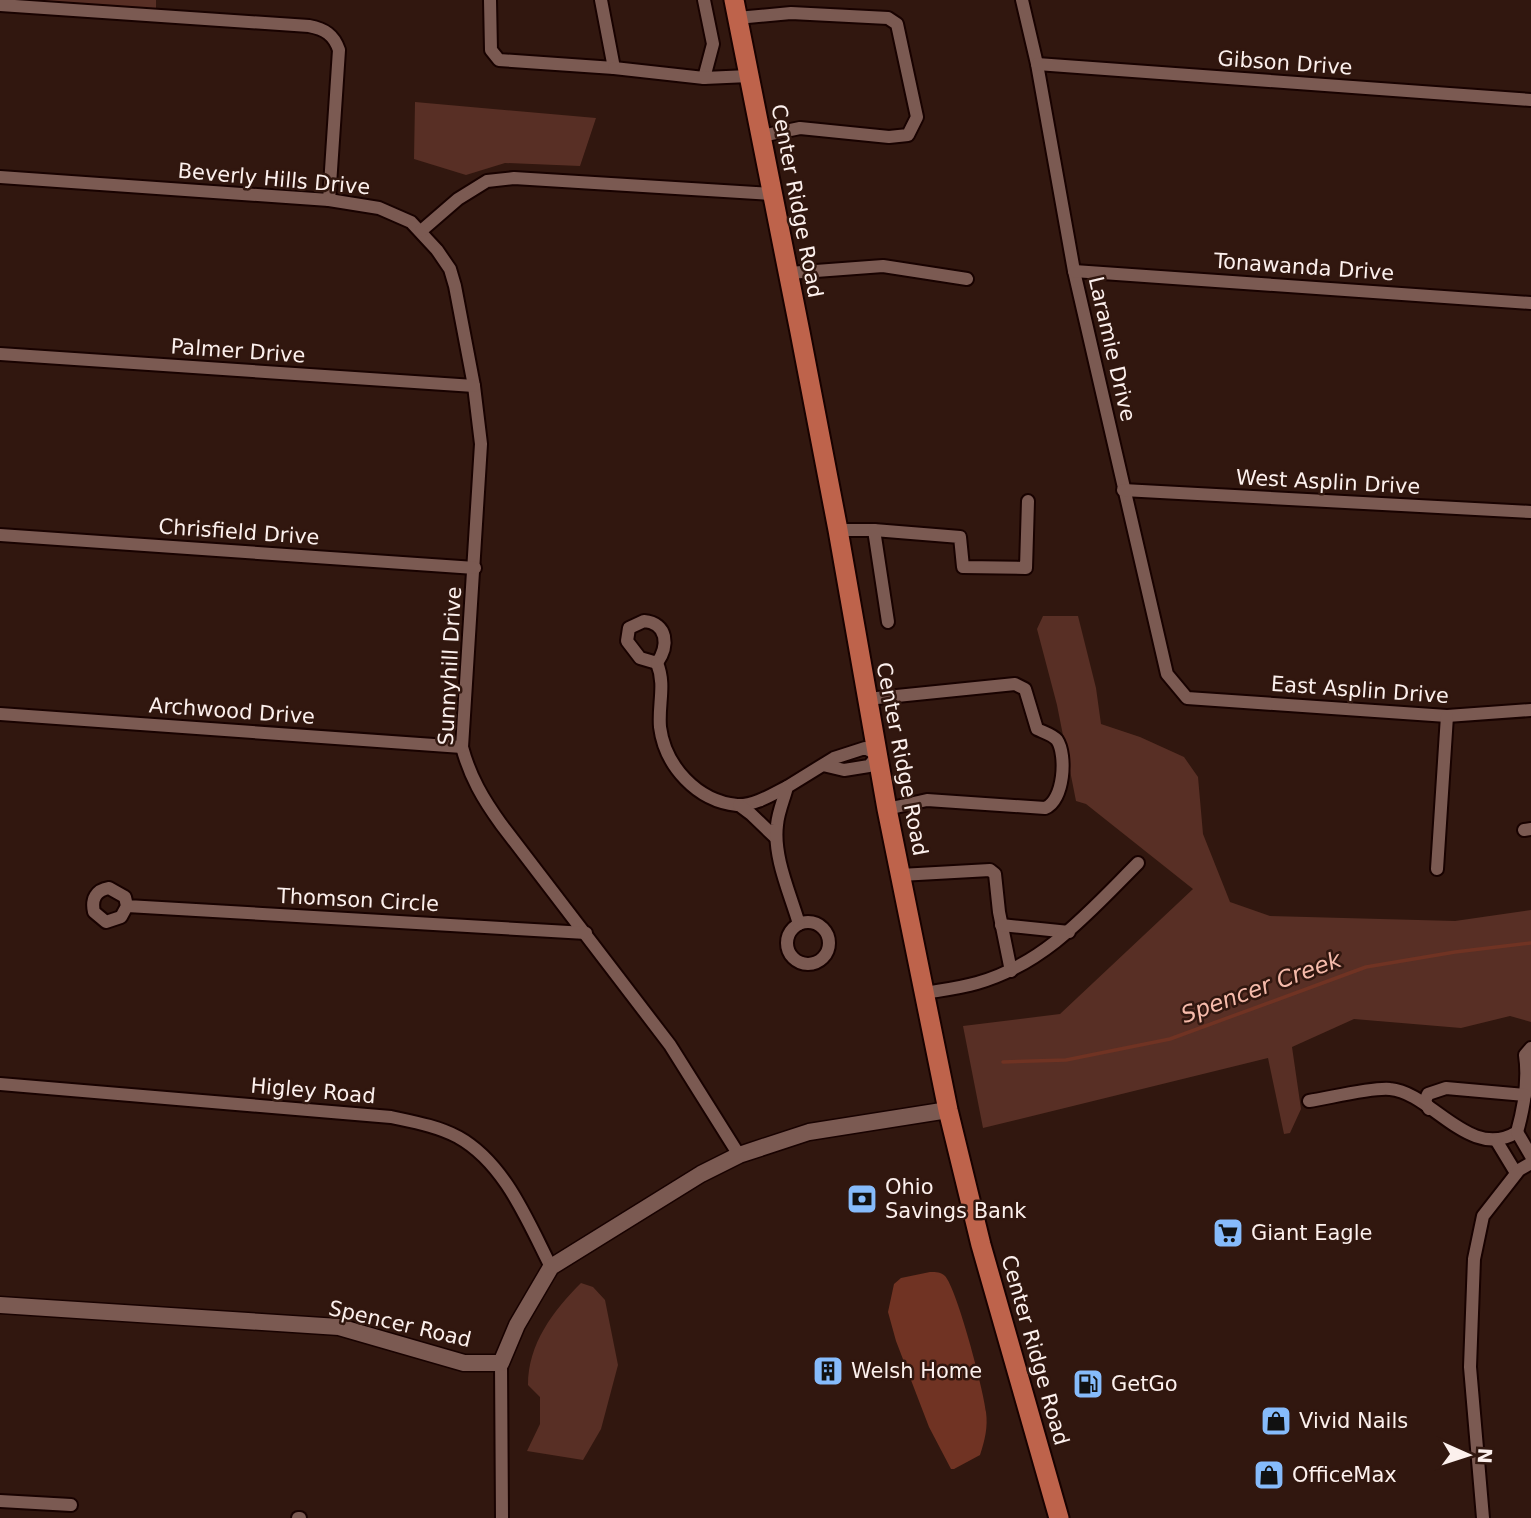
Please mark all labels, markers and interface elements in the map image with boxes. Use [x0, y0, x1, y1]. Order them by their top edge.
street label: Gibson Drive [1217, 46, 1353, 80]
street label: Center Ridge Road [766, 102, 828, 300]
street label: Beverly Hills Drive [177, 159, 371, 199]
street label: Tonawanda Drive [1212, 249, 1395, 285]
street label: Laramie Drive [1084, 274, 1140, 424]
street label: Palmer Drive [170, 334, 306, 368]
street label: West Asplin Drive [1235, 465, 1421, 499]
street label: Chrisfield Drive [158, 514, 320, 550]
street label: Sunnyhill Drive [434, 586, 466, 746]
street label: Center Ridge Road [871, 660, 933, 858]
street label: East Asplin Drive [1270, 672, 1450, 708]
street label: Archwood Drive [148, 693, 316, 729]
street label: Thomson Circle [275, 884, 440, 916]
water label: Spencer Creek [1177, 945, 1346, 1028]
street label: Higley Road [249, 1074, 377, 1108]
place label: Ohio Savings Bank [885, 1175, 1027, 1223]
bank icon: Ohio Savings Bank [845, 1182, 879, 1216]
supermarket icon: Giant Eagle [1211, 1216, 1245, 1250]
place label: Giant Eagle [1251, 1221, 1372, 1245]
street label: Center Ridge Road [996, 1252, 1074, 1448]
street label: Spencer Road [326, 1296, 474, 1352]
building icon: Welsh Home [811, 1354, 845, 1388]
place label: Welsh Home [851, 1359, 982, 1383]
fuel station icon: GetGo [1071, 1367, 1105, 1401]
place label: GetGo [1111, 1372, 1178, 1396]
shop icon: Vivid Nails [1259, 1404, 1293, 1438]
place label: Vivid Nails [1299, 1409, 1408, 1433]
north arrow [1433, 1420, 1503, 1490]
text: N [1474, 1447, 1496, 1464]
shop icon: OfficeMax [1252, 1458, 1286, 1492]
place label: OfficeMax [1292, 1463, 1397, 1487]

